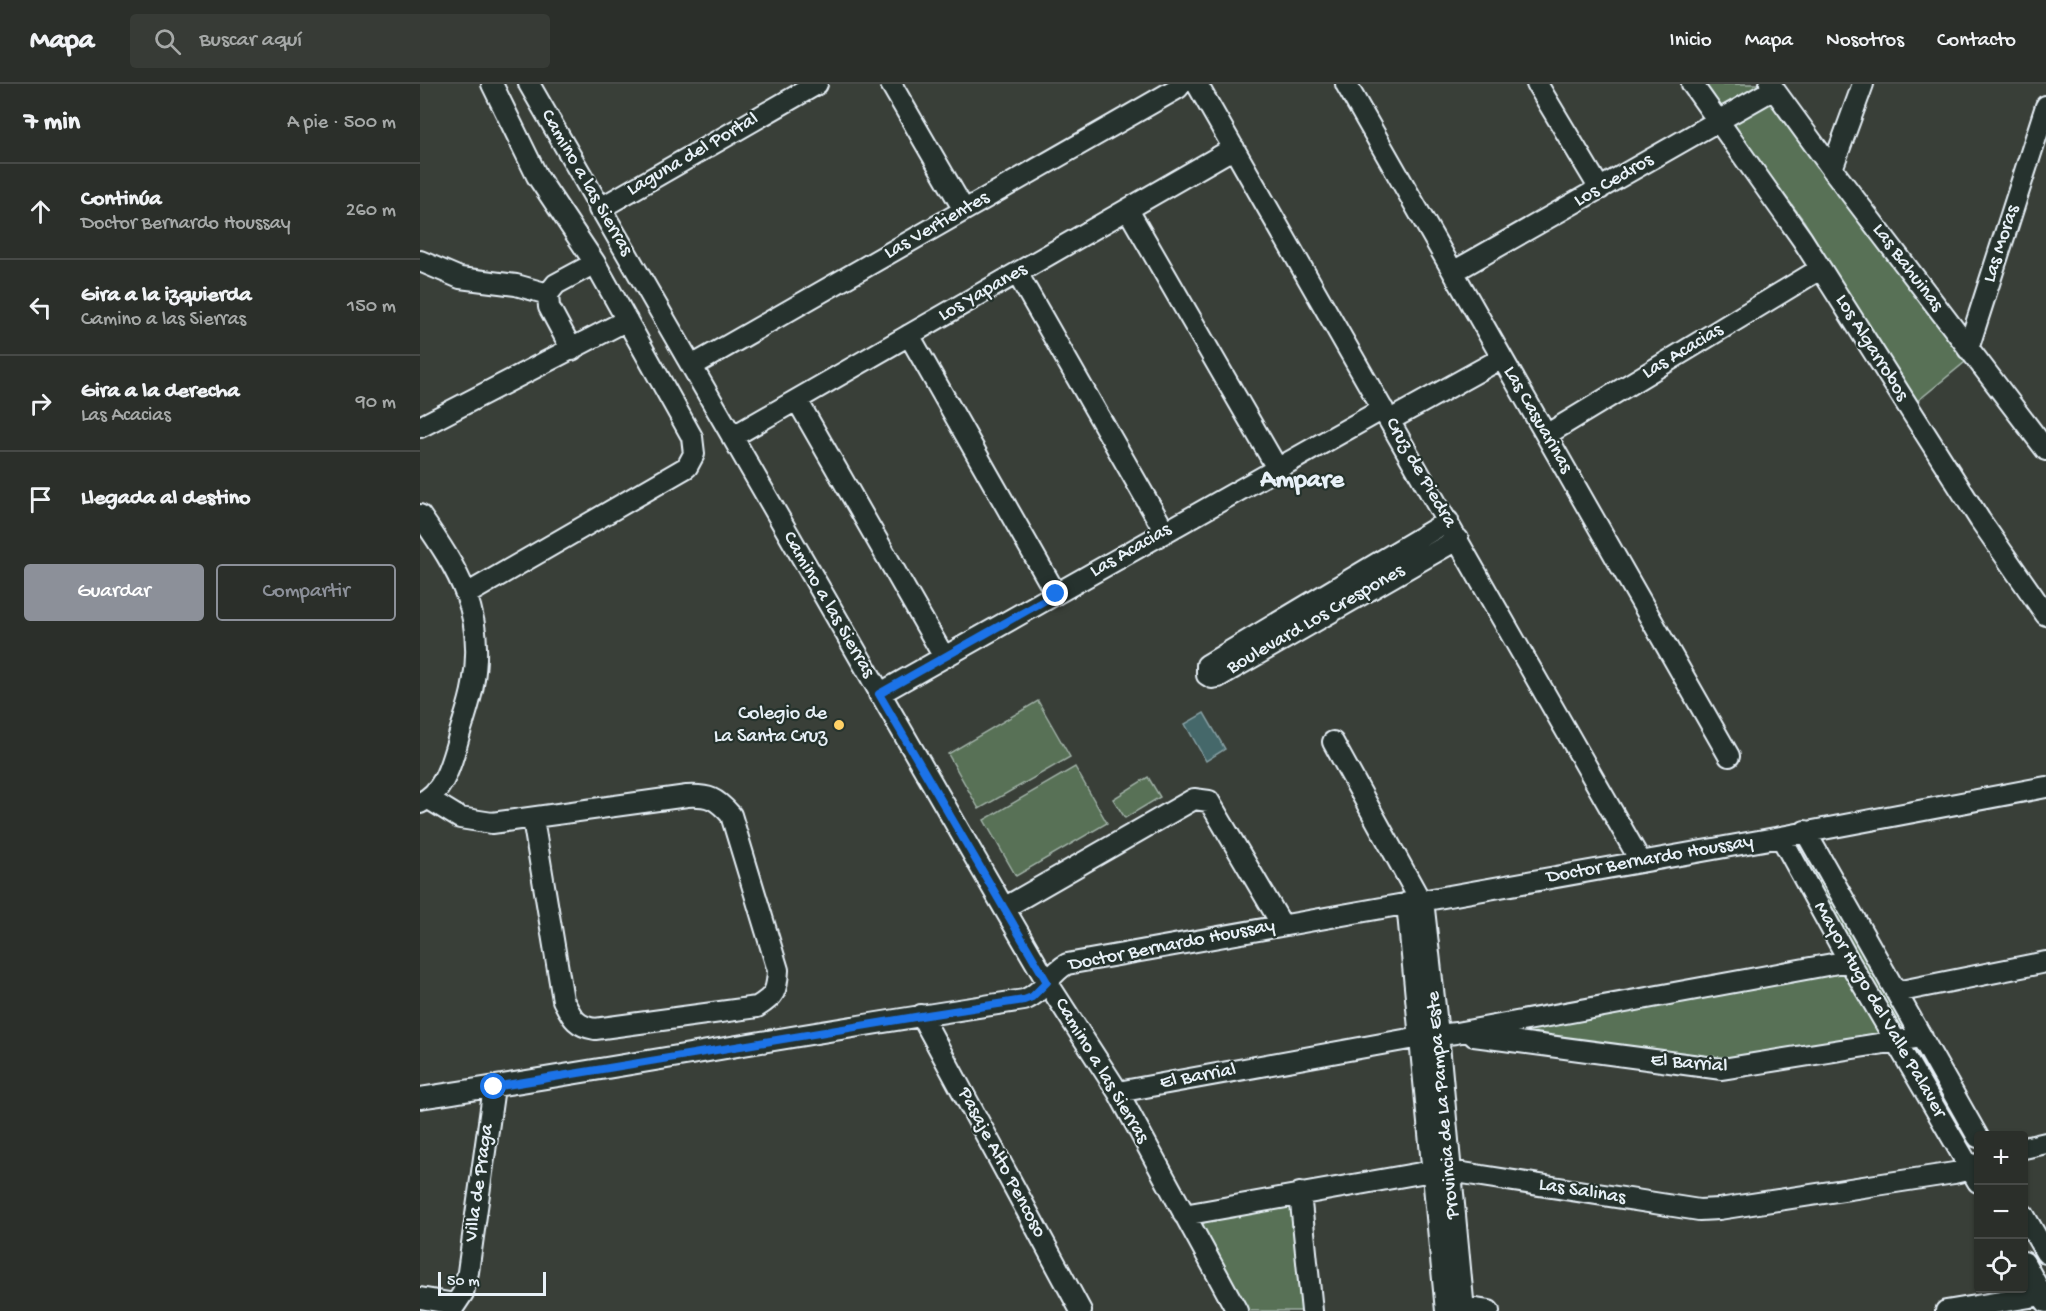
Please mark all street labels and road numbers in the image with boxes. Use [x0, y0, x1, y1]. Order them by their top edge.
street label: Camino a las Sierras [535, 106, 638, 261]
street label: Laguna del Portal [623, 108, 763, 202]
street label: Los Cedros [1570, 149, 1658, 213]
street label: Las Vertientes [880, 186, 994, 265]
street label: Las Moras [1979, 202, 2026, 286]
street label: Las Bahuinas [1866, 219, 1948, 317]
street label: Los Yapanes [935, 258, 1032, 328]
street label: Los Algarrobos [1829, 290, 1913, 406]
street label: Las Acacias [1639, 319, 1728, 385]
street label: Las Casuarinas [1497, 362, 1577, 478]
street label: Cruz de Piedra [1379, 414, 1461, 533]
street label: Las Acacias [1086, 518, 1176, 583]
street label: Camino a las Sierras [777, 528, 880, 683]
street label: Boulevard Los Crespones [1222, 559, 1409, 681]
street label: Doctor Bernardo Houssay [1543, 830, 1755, 890]
street label: Mayor Hugo del Valle Palaver [1808, 898, 1951, 1124]
street label: Doctor Bernardo Houssay [1065, 915, 1277, 978]
street label: Provincia de La Pampa Este [1423, 990, 1465, 1221]
street label: Camino a las Sierras [1049, 994, 1154, 1148]
street label: El Barrial [1650, 1049, 1728, 1079]
street label: El Barrial [1158, 1059, 1238, 1095]
street label: Pasaje Alto Pencoso [951, 1083, 1050, 1242]
street label: Villa de Praga [460, 1122, 500, 1244]
street label: Las Salinas [1537, 1174, 1628, 1210]

